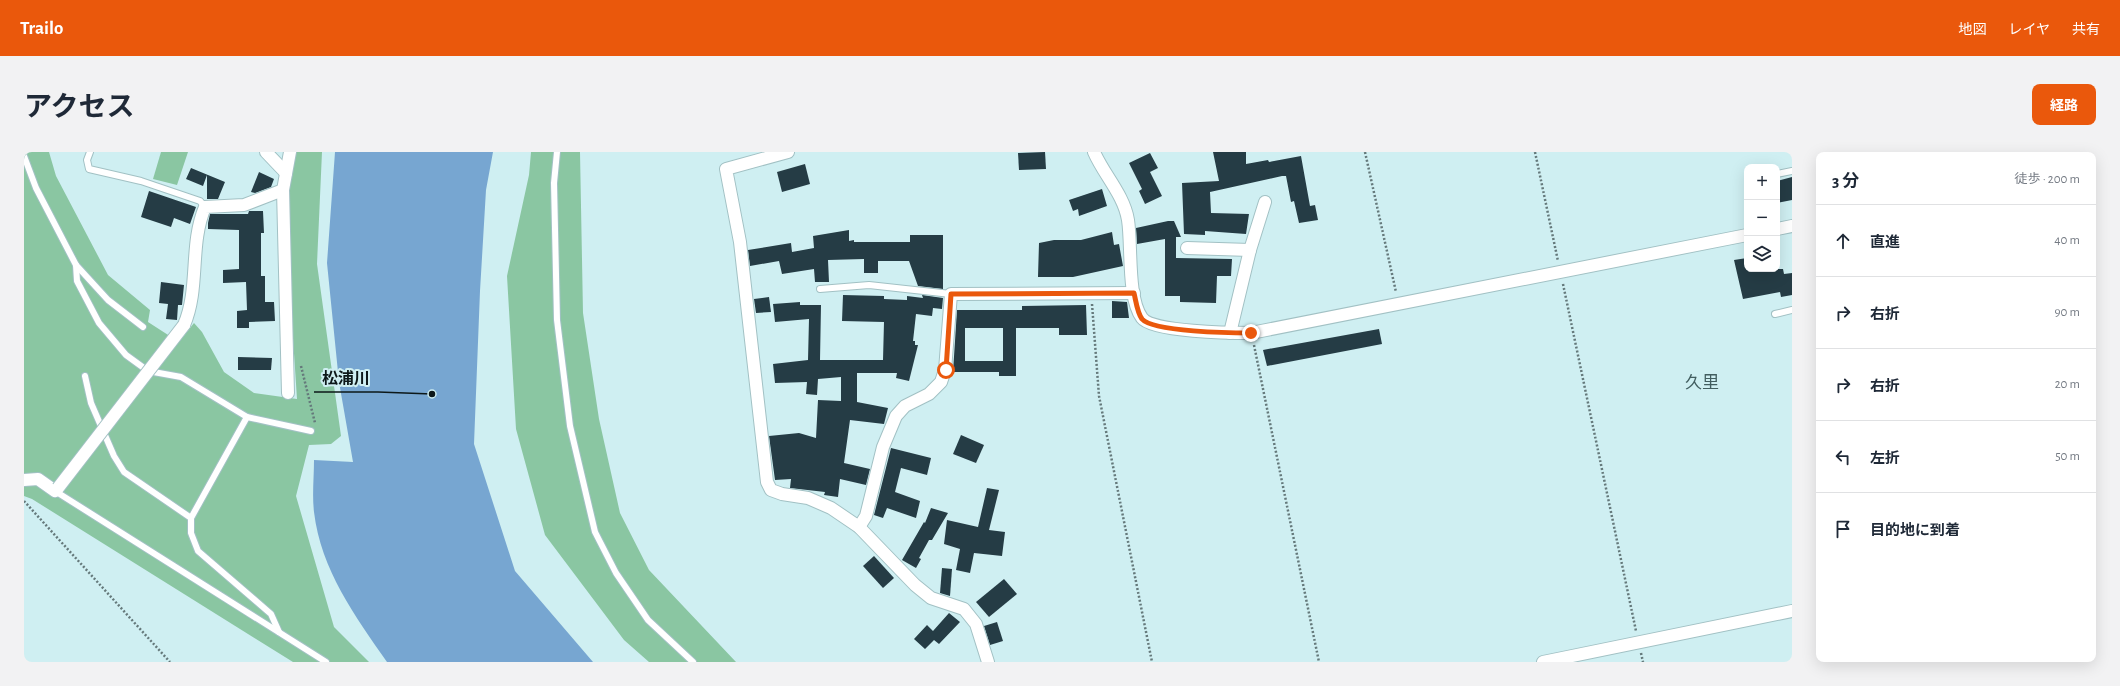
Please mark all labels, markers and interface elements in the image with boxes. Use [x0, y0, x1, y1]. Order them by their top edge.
text: Trailo [20, 19, 63, 38]
text: 地図 [1958, 23, 1986, 37]
text: レイヤ [2008, 23, 2050, 37]
text: 共有 [2072, 23, 2100, 37]
button: 経路 [2032, 84, 2096, 125]
text: アクセス [24, 94, 135, 122]
map controls [1744, 164, 1780, 272]
button: + [1744, 164, 1780, 200]
text: 3 分 [1832, 172, 1859, 189]
text: 徒歩 · 200 m [2015, 173, 2080, 186]
button: − [1744, 200, 1780, 236]
icon: ahead [1832, 230, 1854, 252]
text: 40 m [2054, 234, 2080, 247]
text: 直進 [1870, 235, 1900, 250]
button: layers [1744, 236, 1780, 272]
icon: right [1832, 302, 1854, 324]
text: 90 m [2054, 306, 2080, 319]
text: 右折 [1870, 307, 1900, 322]
route end [1242, 324, 1260, 342]
route start [937, 361, 955, 379]
callout: 松浦川 [314, 364, 378, 392]
text: 松浦川 [322, 369, 370, 387]
district label: 久里 [1685, 373, 1719, 391]
icon: right [1832, 374, 1854, 396]
text: 20 m [2055, 378, 2080, 391]
text: 右折 [1870, 379, 1900, 394]
icon: left [1832, 446, 1854, 468]
text: 50 m [2055, 450, 2080, 463]
text: 左折 [1870, 451, 1900, 466]
icon: arrive [1832, 518, 1854, 540]
text: 目的地に到着 [1870, 523, 1960, 538]

